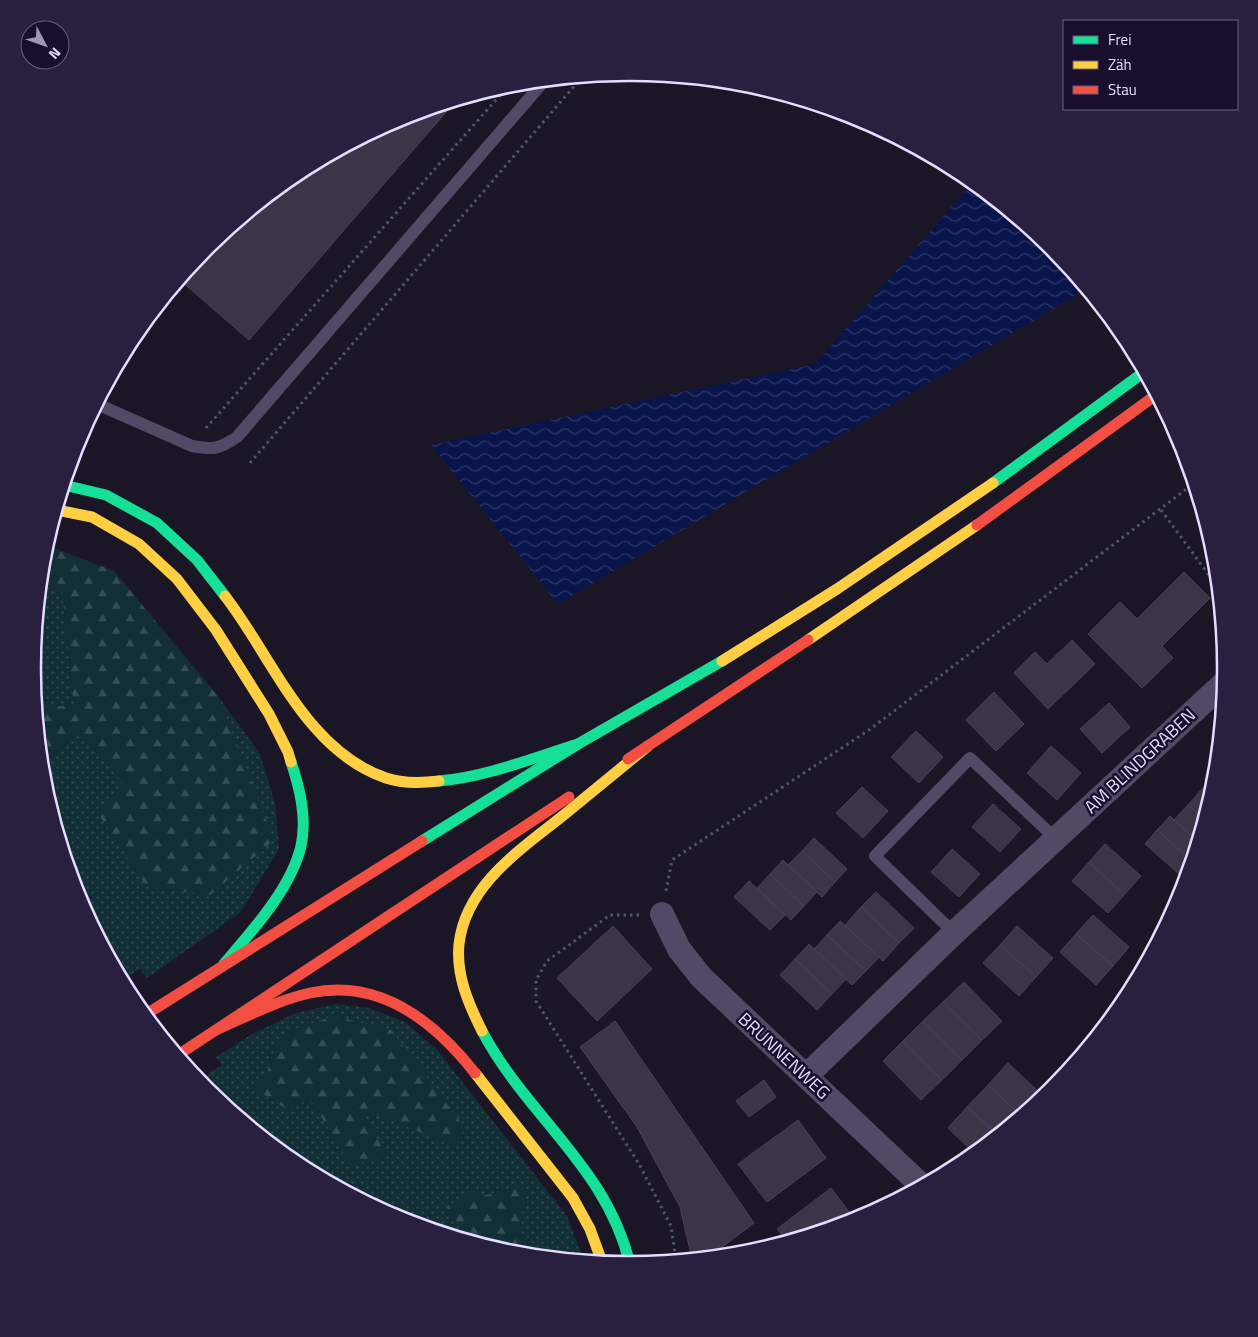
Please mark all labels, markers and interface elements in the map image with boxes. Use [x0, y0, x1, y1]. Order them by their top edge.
north arrow [20, 20, 70, 70]
legend [1063, 20, 1238, 110]
text: Frei [1108, 28, 1131, 51]
text: N [44, 43, 66, 64]
text: Zäh [1108, 53, 1132, 76]
text: Stau [1108, 78, 1137, 101]
street label: AM BLINDGRABEN [1078, 702, 1201, 820]
street label: BRUNNENWEG [732, 1006, 836, 1105]

